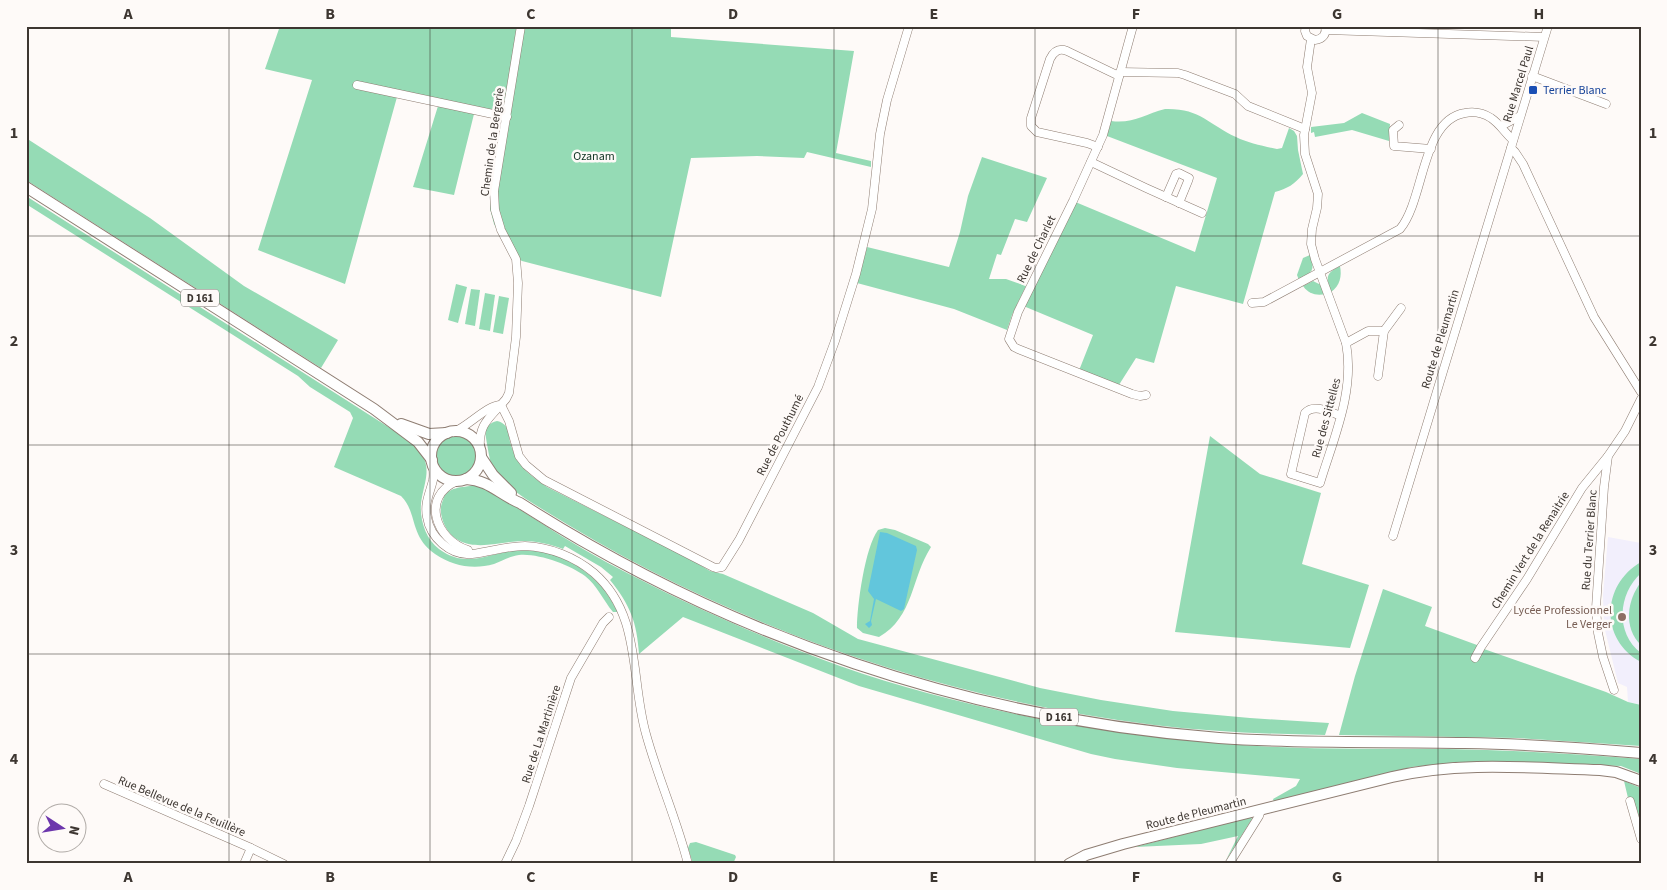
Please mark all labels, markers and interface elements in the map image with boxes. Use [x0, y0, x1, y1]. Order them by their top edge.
text: A [122, 3, 133, 25]
text: B [325, 3, 335, 25]
text: C [526, 3, 536, 25]
text: D [728, 3, 738, 25]
text: E [930, 3, 938, 25]
text: F [1132, 3, 1140, 25]
text: G [1332, 3, 1342, 25]
text: H [1534, 3, 1544, 25]
street label: Rue Marcel Paul [1499, 44, 1538, 124]
place label: Terrier Blanc [1543, 82, 1607, 99]
marker: Terrier Blanc [1527, 84, 1539, 96]
street label: Chemin de la Bergerie [476, 87, 509, 198]
text: 1 [10, 122, 18, 144]
text: 1 [1649, 122, 1657, 144]
park label: Ozanam [573, 148, 615, 165]
street label: Rue de Charlet [1013, 213, 1060, 286]
street label: Route de Pleumartin [1417, 287, 1464, 391]
road number: D 161 [181, 290, 219, 306]
text: 2 [10, 330, 18, 352]
text: 2 [1649, 330, 1657, 352]
street label: Rue des Sittelles [1308, 376, 1345, 460]
street label: Rue de Pouthumé [753, 392, 808, 479]
street label: Chemin Vert de la Renaitrie [1487, 488, 1574, 612]
street label: Rue du Terrier Blanc [1578, 489, 1602, 591]
text: 3 [10, 539, 18, 561]
text: 3 [1649, 539, 1657, 561]
place label: Lycée Professionnel Le Verger [1513, 602, 1613, 633]
marker: Lycée Professionnel Le Verger [1616, 611, 1628, 623]
street label: Rue de La Martinière [518, 683, 565, 785]
road number: D 161 [1040, 709, 1078, 726]
text: 4 [10, 748, 19, 770]
text: 4 [1649, 748, 1658, 770]
street label: Rue Bellevue de la Feuillère [115, 772, 248, 841]
street label: Route de Pleumartin [1144, 793, 1248, 834]
north arrow [38, 802, 88, 852]
text: N [63, 824, 84, 837]
text: A [122, 866, 133, 888]
text: B [325, 866, 335, 888]
text: C [526, 866, 536, 888]
text: D [728, 866, 738, 888]
text: E [930, 866, 938, 888]
text: F [1132, 866, 1140, 888]
text: G [1332, 866, 1342, 888]
text: H [1534, 866, 1544, 888]

